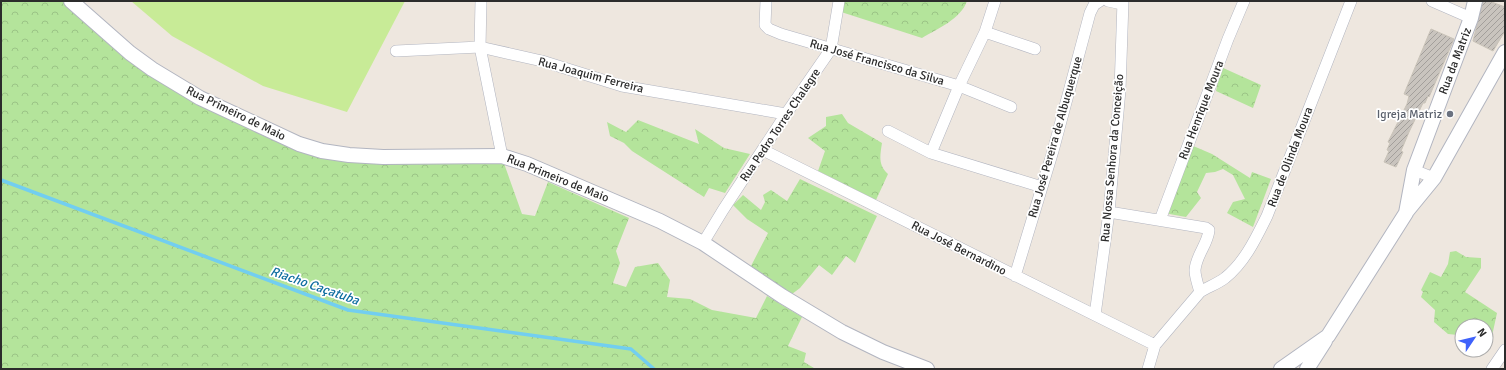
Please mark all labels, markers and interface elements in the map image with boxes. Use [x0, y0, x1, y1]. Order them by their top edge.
street label: Rua da Matriz [1436, 26, 1475, 97]
street label: Rua José Francisco da Silva [808, 36, 946, 89]
street label: Rua Joaquim Ferreira [537, 54, 645, 97]
street label: Rua José Pereira de Albuquerque [1025, 55, 1086, 220]
street label: Rua Henrique Moura [1176, 58, 1227, 162]
street label: Rua Pedro Torres Chalegre [737, 66, 824, 185]
street label: Rua Nossa Senhora da Conceição [1098, 73, 1127, 243]
street label: Rua Primeiro de Maio [184, 83, 288, 144]
street label: Rua de Olinda Moura [1264, 105, 1317, 210]
place label: Igreja Matriz [1377, 107, 1442, 122]
marker: Igreja Matriz [1445, 109, 1455, 119]
street label: Rua Primeiro de Maio [505, 151, 611, 206]
street label: Rua José Bernardino [909, 218, 1009, 279]
water label: Riacho Caçatuba [268, 263, 361, 309]
north arrow [1454, 318, 1494, 358]
text: N [1474, 326, 1489, 339]

